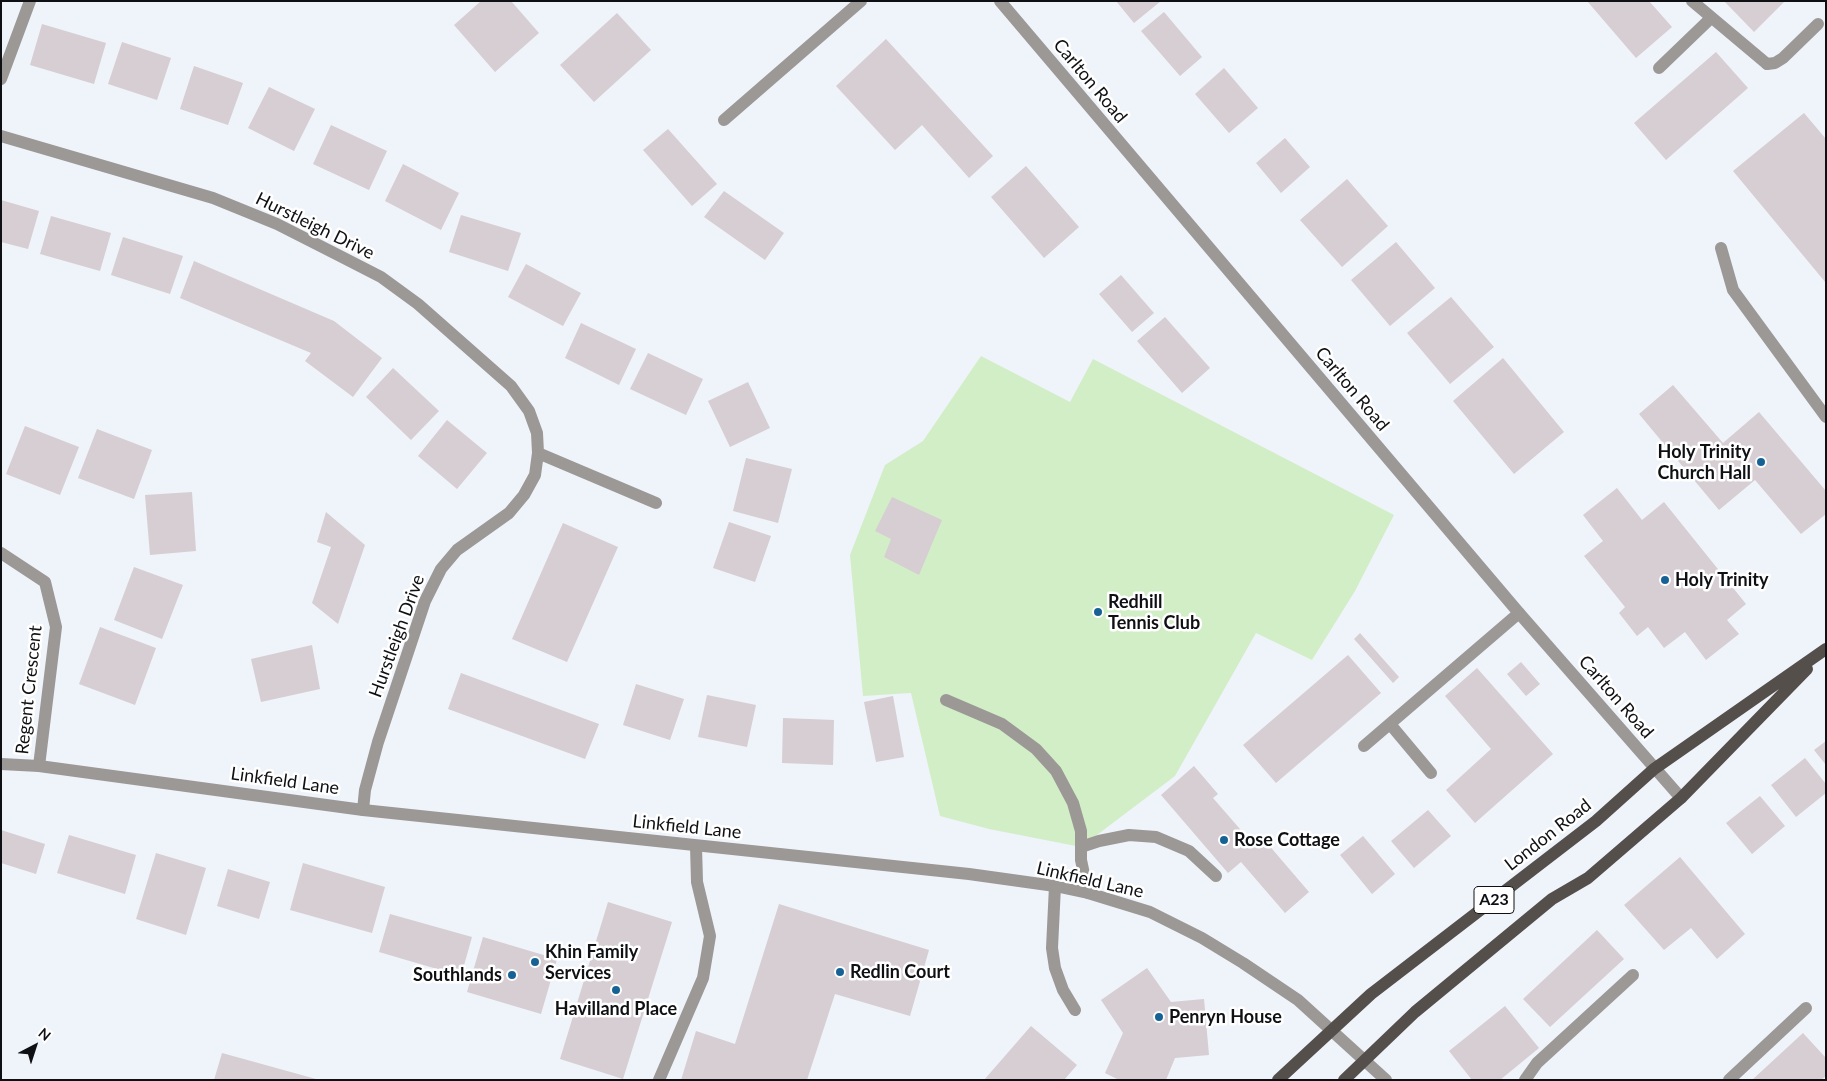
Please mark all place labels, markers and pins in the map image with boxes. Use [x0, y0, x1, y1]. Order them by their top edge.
place label: Holy Trinity Church Hall [1657, 441, 1751, 484]
marker: Holy Trinity Church Hall [1755, 456, 1767, 468]
place label: Holy Trinity [1675, 569, 1768, 591]
marker: Holy Trinity [1659, 574, 1671, 586]
place label: Redhill Tennis Club [1108, 591, 1200, 634]
marker: Redhill Tennis Club [1092, 606, 1104, 618]
place label: Rose Cottage [1234, 829, 1340, 851]
marker: Rose Cottage [1218, 834, 1230, 846]
place label: Khin Family Services [545, 941, 638, 984]
marker: Khin Family Services [529, 956, 541, 968]
place label: Redlin Court [850, 961, 950, 983]
place label: Southlands [413, 964, 502, 986]
marker: Redlin Court [834, 966, 846, 978]
marker: Southlands [506, 969, 518, 981]
marker: Havilland Place [610, 984, 622, 996]
place label: Havilland Place [555, 998, 677, 1020]
place label: Penryn House [1169, 1006, 1282, 1028]
marker: Penryn House [1153, 1011, 1165, 1023]

